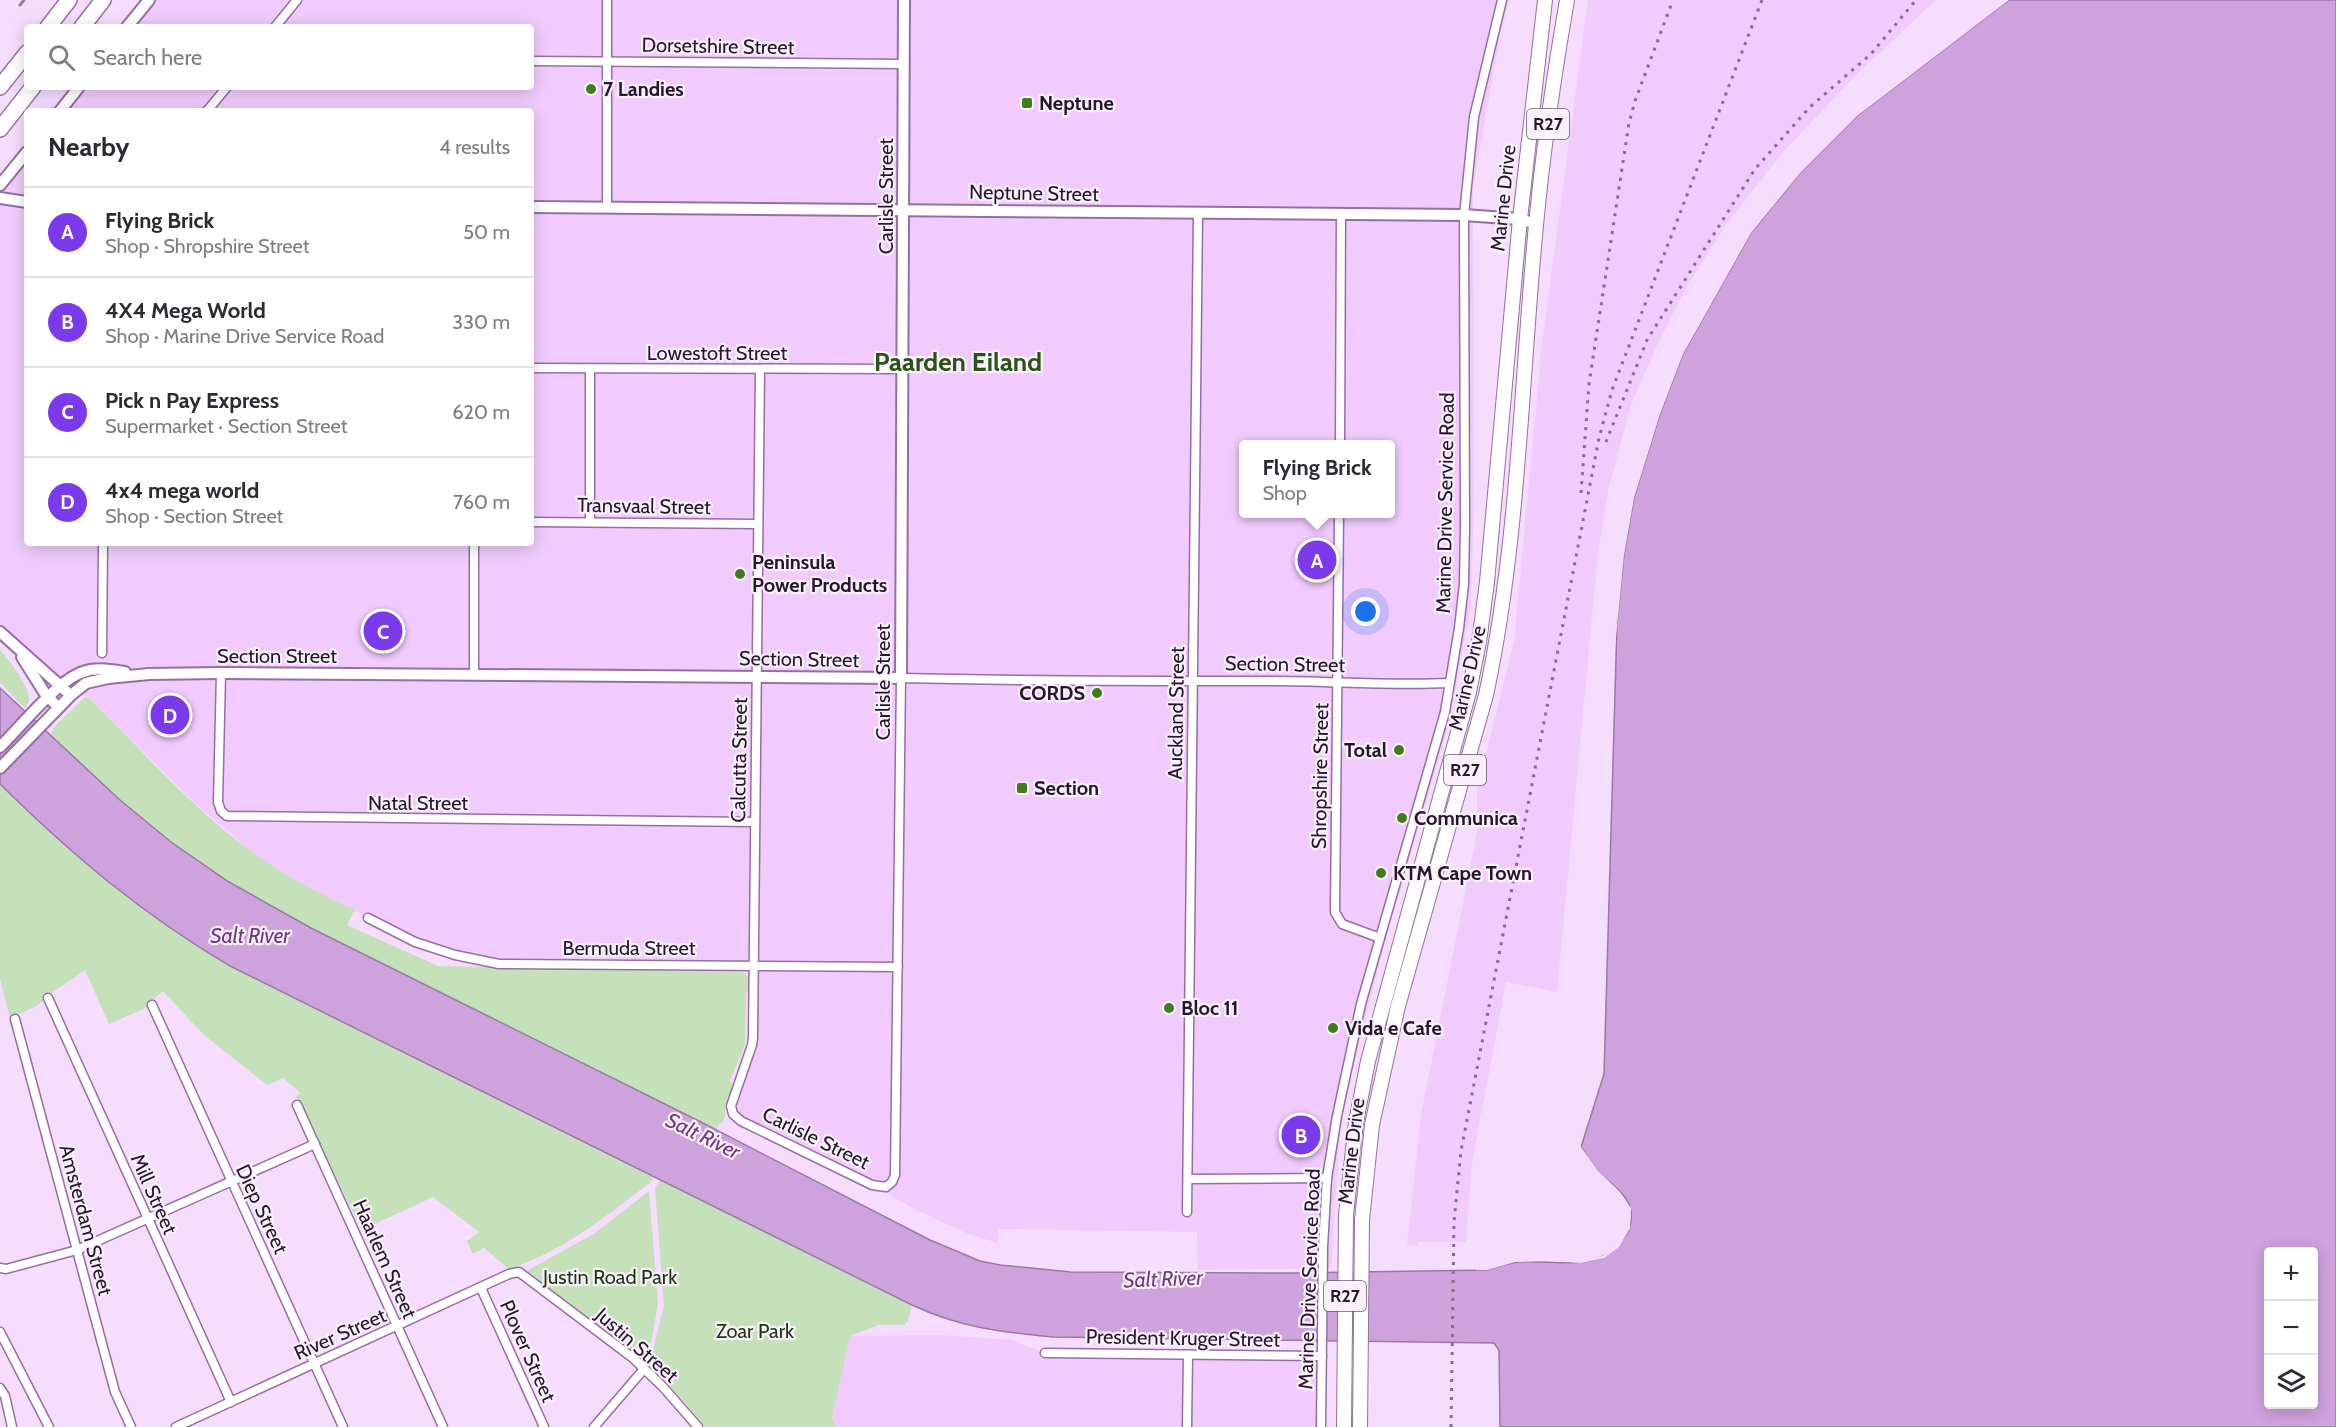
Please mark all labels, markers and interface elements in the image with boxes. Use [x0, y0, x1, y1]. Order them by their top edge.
search box [24, 24, 534, 90]
street label: Dorsetshire Street [642, 33, 795, 59]
icon: search [45, 41, 78, 74]
text: Search here [93, 44, 202, 71]
place label: 7 Landies [603, 77, 684, 101]
marker: 7 Landies [584, 82, 598, 96]
place label: Neptune [1039, 91, 1114, 115]
marker: Neptune [1020, 96, 1034, 110]
road number: R27 [1527, 109, 1569, 139]
text: Nearby [48, 131, 129, 163]
text: 4 results [439, 135, 510, 159]
street label: Carlisle Street [874, 138, 898, 254]
street label: Marine Drive [1485, 144, 1521, 252]
street label: Neptune Street [969, 180, 1099, 206]
text: Flying Brick [105, 207, 214, 234]
text: A [61, 220, 74, 244]
text: 50 m [463, 220, 510, 244]
text: Shop · Shropshire Street [105, 234, 309, 258]
text: 4X4 Mega World [105, 297, 266, 324]
text: B [61, 310, 74, 334]
text: 330 m [452, 310, 510, 334]
text: Shop · Marine Drive Service Road [105, 324, 384, 348]
street label: Lowestoft Street [647, 341, 787, 365]
district label: Paarden Eiland [874, 346, 1042, 378]
text: Pick n Pay Express [105, 387, 279, 414]
street label: Marine Drive Service Road [1431, 392, 1459, 614]
text: C [61, 400, 74, 424]
text: 620 m [452, 400, 510, 424]
text: Supermarket · Section Street [105, 414, 348, 438]
popup [1239, 440, 1395, 518]
text: Flying Brick [1262, 454, 1372, 481]
text: 4x4 mega world [105, 477, 259, 504]
text: Shop [1262, 481, 1307, 505]
text: D [60, 490, 75, 514]
text: 760 m [453, 490, 510, 514]
street label: Transvaal Street [577, 493, 711, 519]
text: Shop · Section Street [105, 504, 283, 528]
pin: A [1298, 538, 1336, 582]
place label: Peninsula Power Products [752, 550, 887, 597]
marker: Peninsula Power Products [733, 567, 747, 581]
your location [1351, 597, 1380, 626]
pin: C [364, 608, 403, 654]
street label: Marine Drive [1443, 623, 1491, 733]
street label: Carlisle Street [871, 624, 895, 740]
street label: Section Street [217, 644, 337, 668]
street label: Section Street [739, 646, 859, 672]
street label: Auckland Street [1163, 646, 1189, 780]
street label: Section Street [1225, 651, 1345, 677]
place label: CORDS [1019, 681, 1085, 705]
marker: CORDS [1090, 686, 1104, 700]
pin: D [150, 692, 190, 738]
street label: Calcutta Street [726, 697, 752, 823]
street label: Shropshire Street [1307, 702, 1333, 849]
place label: Total [1344, 738, 1387, 762]
marker: Total [1392, 743, 1406, 757]
road number: R27 [1444, 755, 1486, 785]
place label: Section [1034, 776, 1099, 800]
marker: Section [1015, 781, 1029, 795]
street label: Natal Street [368, 791, 468, 815]
place label: Communica [1414, 806, 1518, 830]
marker: Communica [1395, 811, 1409, 825]
place label: KTM Cape Town [1393, 861, 1532, 885]
marker: KTM Cape Town [1374, 866, 1388, 880]
water label: Salt River [210, 923, 291, 948]
street label: Bermuda Street [562, 936, 696, 960]
place label: Bloc 11 [1181, 996, 1238, 1020]
marker: Bloc 11 [1162, 1001, 1176, 1015]
place label: Vida e Cafe [1345, 1016, 1442, 1040]
marker: Vida e Cafe [1326, 1021, 1340, 1035]
street label: Marine Drive [1333, 1096, 1369, 1206]
street label: Carlisle Street [758, 1102, 874, 1174]
water label: Salt River [662, 1107, 746, 1165]
pin: B [1282, 1112, 1320, 1158]
street label: Amsterdam Street [54, 1142, 118, 1298]
street label: Mill Street [126, 1150, 182, 1238]
street label: Diep Street [231, 1160, 293, 1258]
street label: Marine Drive Service Road [1293, 1168, 1325, 1390]
street label: Haarlem Street [348, 1196, 422, 1322]
map controls [2264, 1247, 2318, 1409]
button: + [2264, 1247, 2318, 1301]
park label: Justin Road Park [542, 1265, 677, 1289]
water label: Salt River [1123, 1265, 1205, 1292]
road number: R27 [1324, 1281, 1366, 1311]
street label: Plover Street [495, 1296, 561, 1406]
button: − [2264, 1301, 2318, 1355]
street label: Justin Street [590, 1302, 683, 1388]
street label: River Street [290, 1303, 390, 1365]
park label: Zoar Park [716, 1319, 794, 1343]
street label: President Kruger Street [1086, 1324, 1281, 1352]
button: layers [2264, 1355, 2318, 1409]

